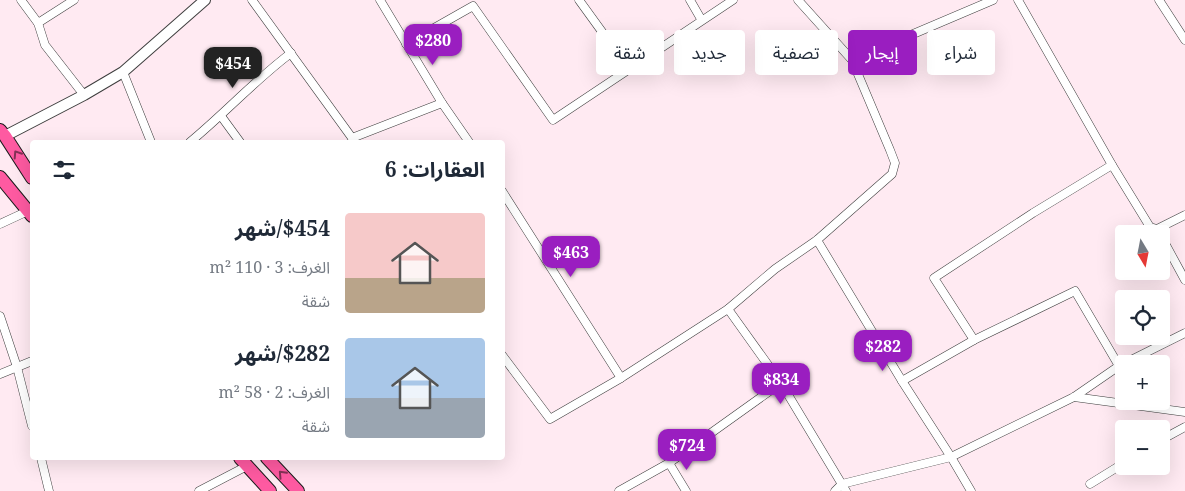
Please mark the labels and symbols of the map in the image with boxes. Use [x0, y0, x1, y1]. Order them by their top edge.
pin: $280 [403, 23, 463, 66]
pin: $454 [203, 46, 263, 89]
one-way arrow [14, 150, 23, 159]
north arrow [1115, 225, 1170, 280]
pin: $463 [541, 236, 601, 278]
pin: $282 [853, 330, 913, 372]
pin: $834 [751, 362, 811, 405]
pin: $724 [657, 428, 717, 471]
one-way arrow [279, 471, 288, 480]

